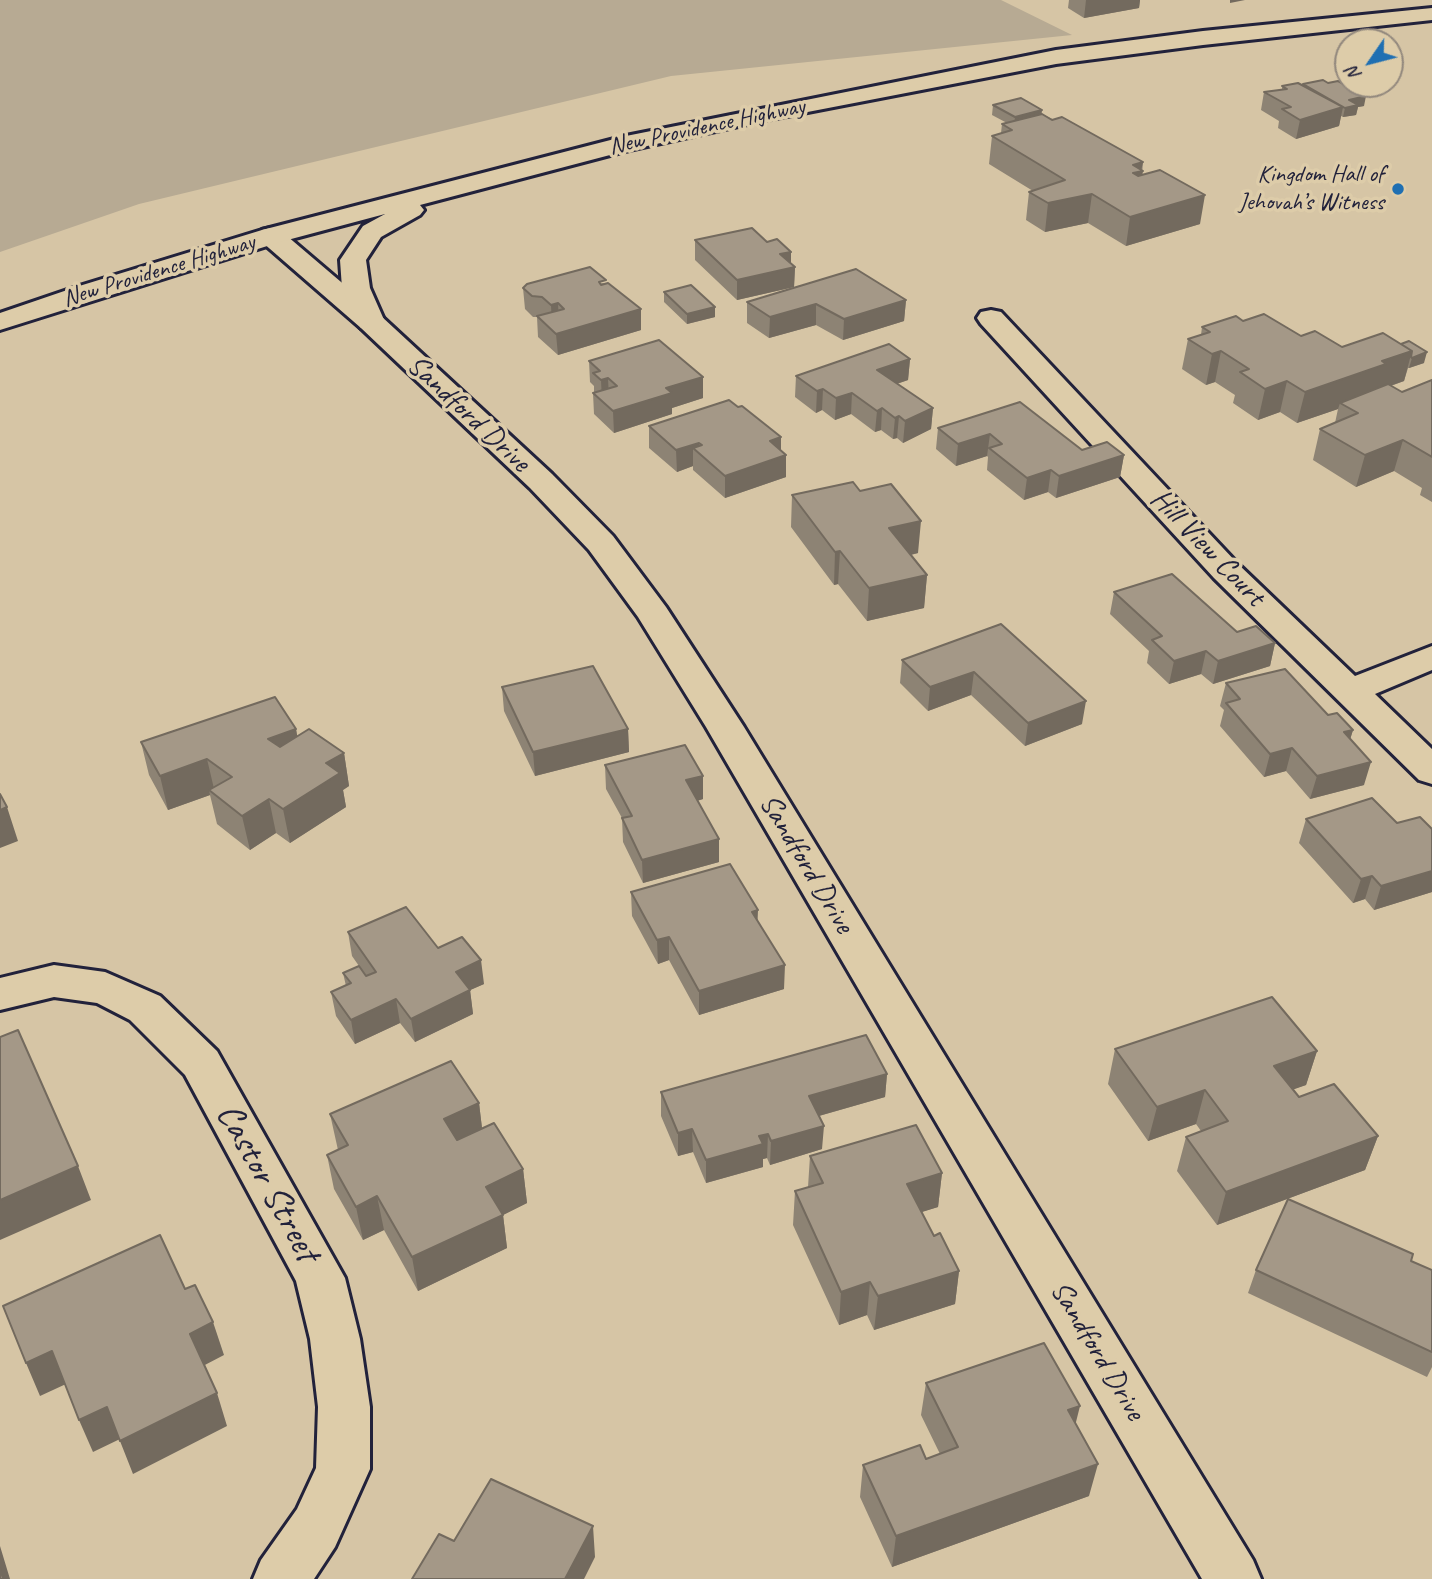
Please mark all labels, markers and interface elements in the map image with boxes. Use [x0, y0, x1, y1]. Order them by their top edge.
north arrow [1334, 28, 1404, 98]
text: N [1340, 62, 1367, 86]
street label: New Providence Highway [607, 92, 807, 162]
place label: Kingdom Hall of Jehovah’s Witness [1239, 161, 1384, 217]
marker: Kingdom Hall of Jehovah’s Witness [1390, 181, 1406, 197]
street label: New Providence Highway [60, 228, 258, 314]
street label: Sandford Drive [399, 348, 537, 480]
street label: Hill View Court [1142, 482, 1272, 614]
street label: Sandford Drive [750, 788, 862, 940]
street label: Castor Street [205, 1096, 329, 1270]
street label: Sandford Drive [1041, 1275, 1153, 1427]

